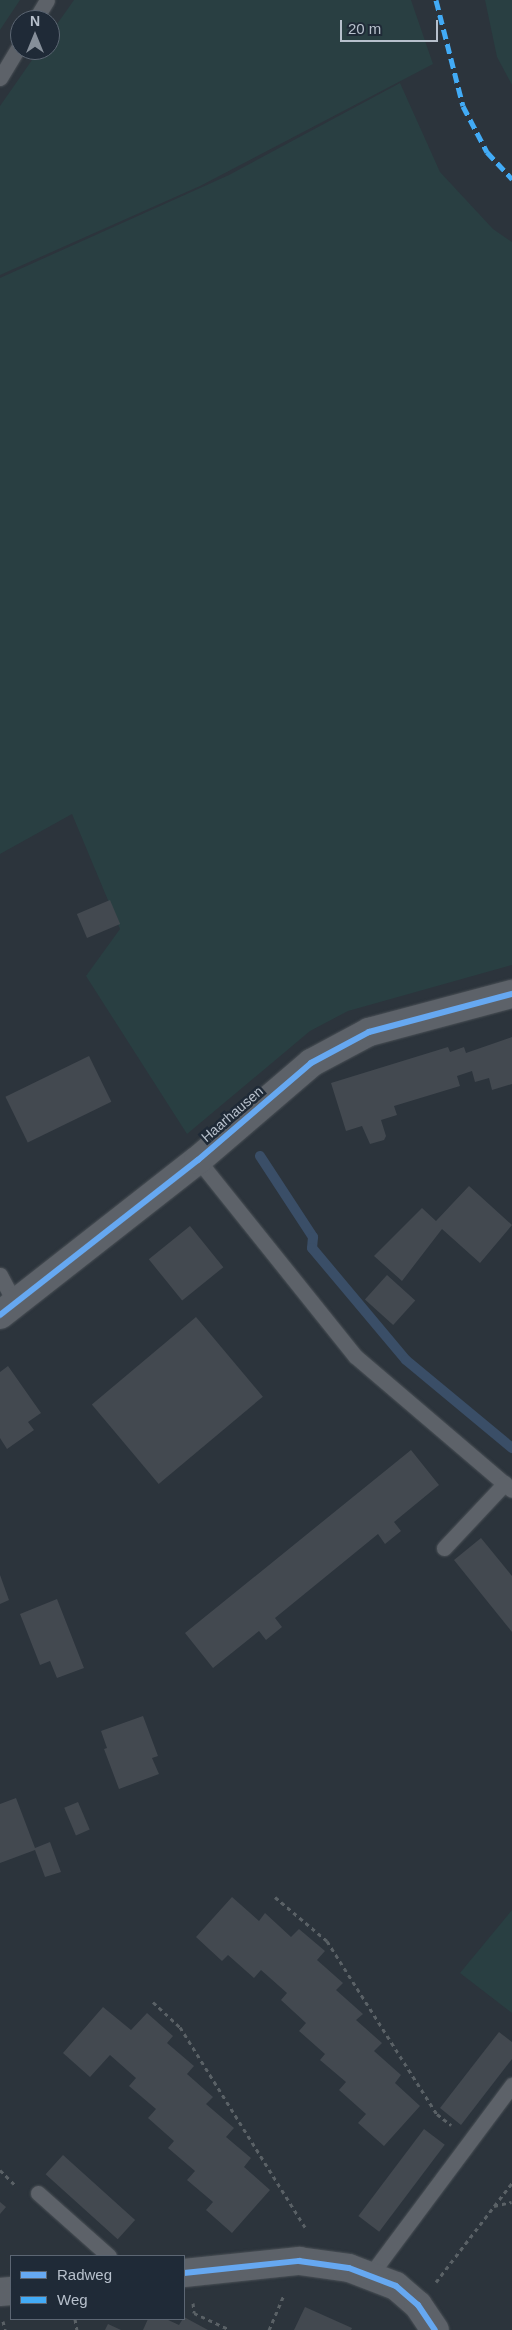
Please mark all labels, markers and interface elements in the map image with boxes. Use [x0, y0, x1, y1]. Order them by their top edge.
north arrow [10, 10, 60, 60]
scale bar [342, 10, 440, 42]
text: N [30, 13, 40, 29]
text: 20 m [348, 20, 381, 37]
street label: Haarhausen [198, 1083, 266, 1145]
legend [10, 2255, 185, 2320]
text: Radweg [57, 2266, 112, 2283]
text: Weg [57, 2291, 88, 2308]

